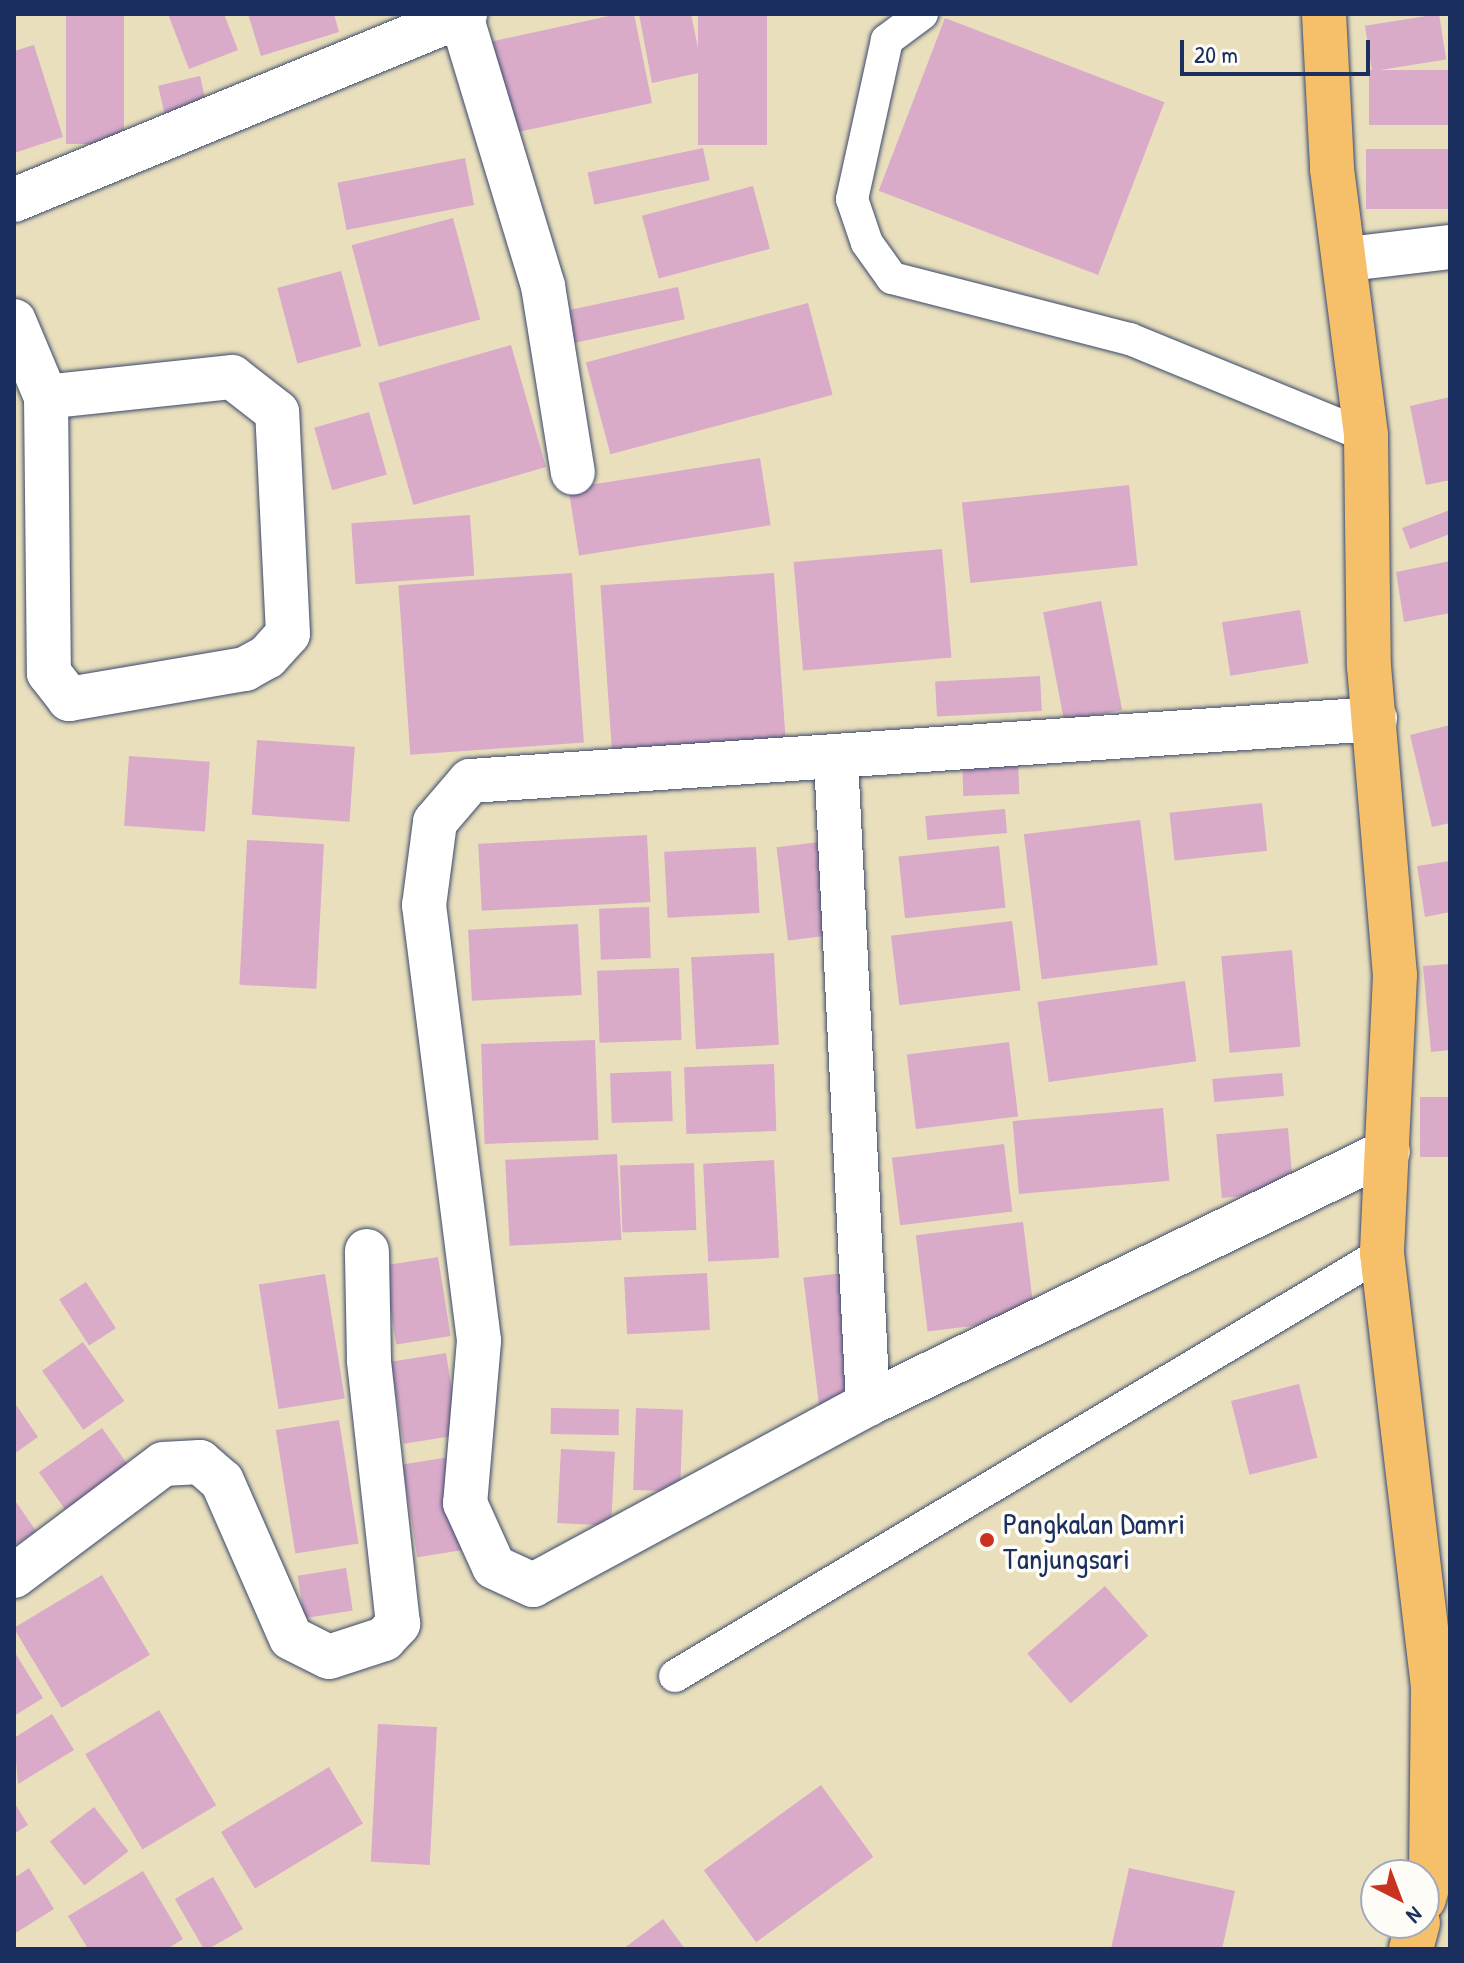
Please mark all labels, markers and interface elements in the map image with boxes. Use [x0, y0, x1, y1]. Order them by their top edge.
scale bar [1184, 24, 1374, 74]
text: 20 m [1194, 38, 1238, 70]
place label: Pangkalan Damri Tanjungsari [1003, 1505, 1185, 1576]
marker: Pangkalan Damri Tanjungsari [978, 1531, 996, 1549]
north arrow [1360, 1859, 1440, 1939]
text: N [1400, 1900, 1429, 1930]

